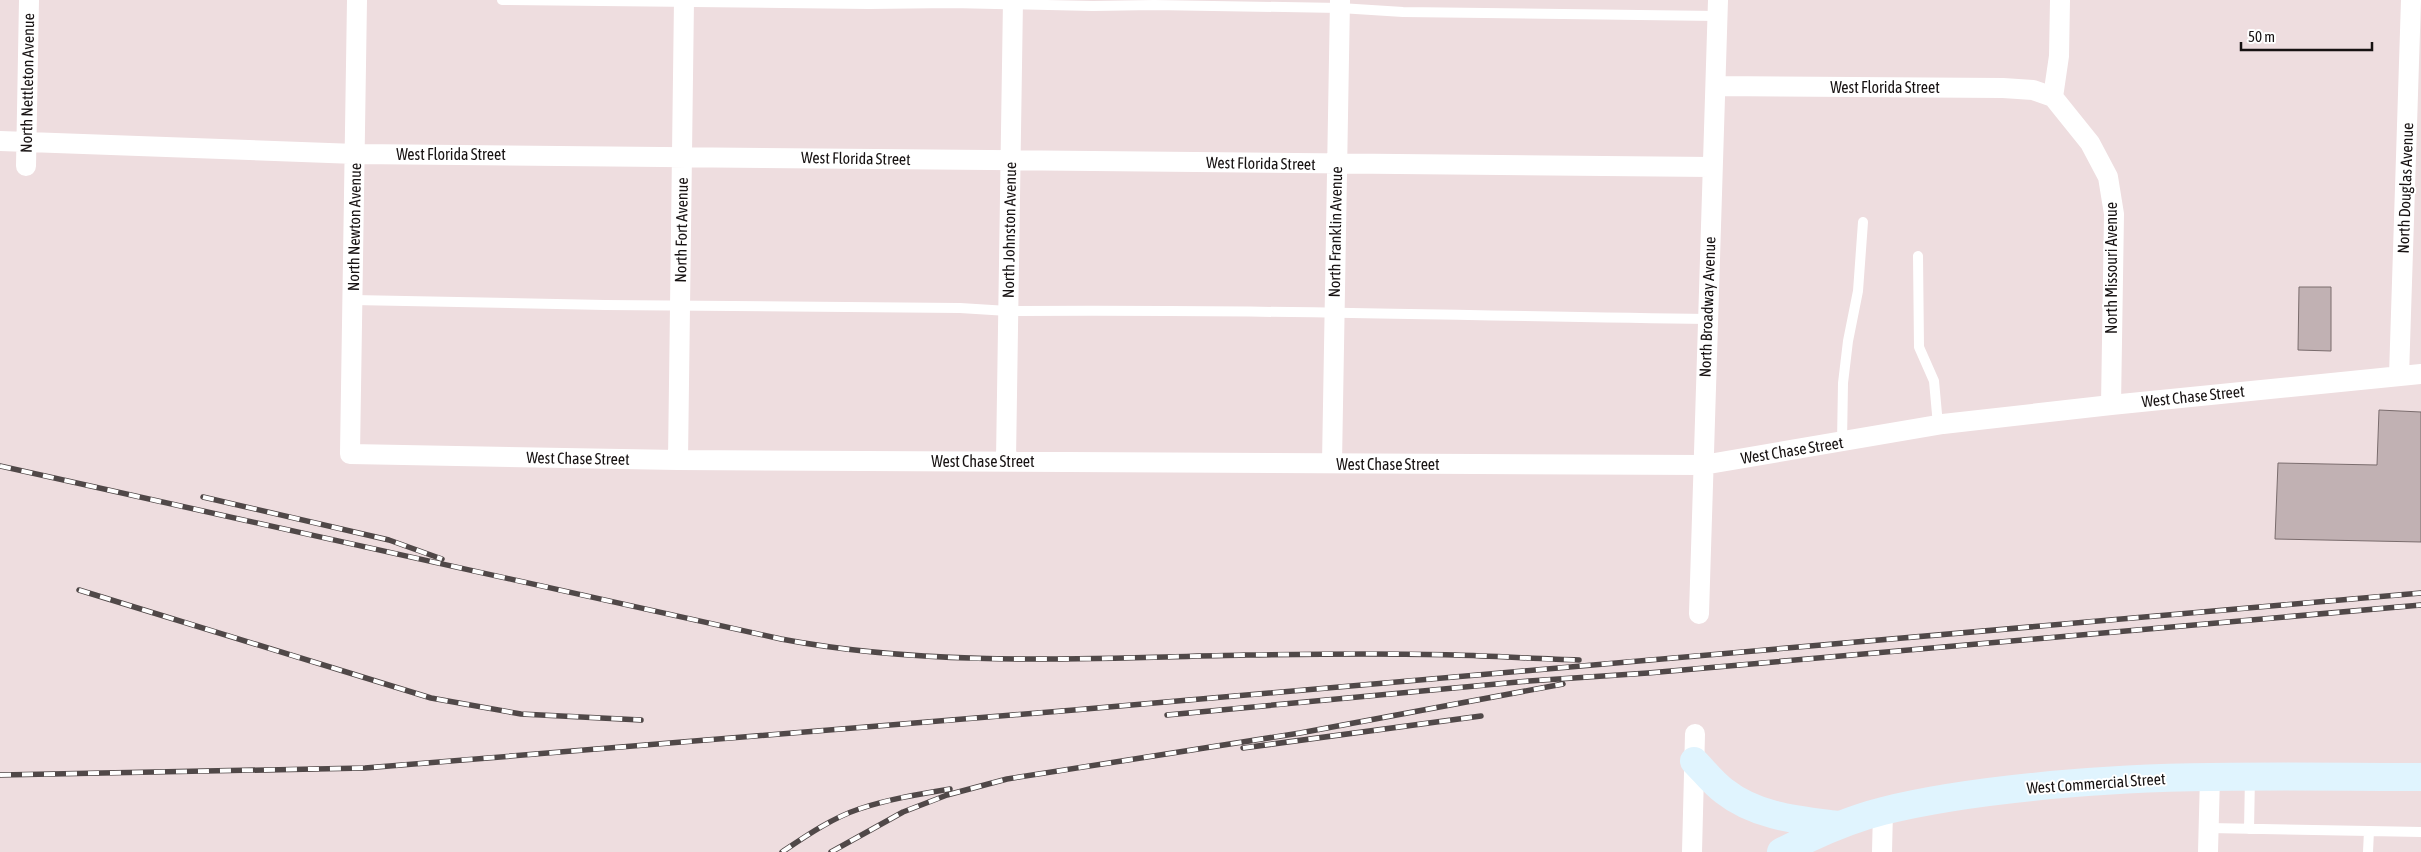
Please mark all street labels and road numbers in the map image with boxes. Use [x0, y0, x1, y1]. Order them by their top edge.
street label: North Nettleton Avenue [17, 13, 37, 153]
street label: West Florida Street [1830, 78, 1940, 96]
street label: North Douglas Avenue [2394, 122, 2417, 254]
street label: West Florida Street [396, 145, 506, 163]
street label: West Florida Street [801, 148, 911, 168]
street label: West Florida Street [1206, 153, 1316, 173]
street label: North Johnston Avenue [999, 162, 1019, 298]
street label: North Newton Avenue [344, 163, 364, 291]
street label: North Franklin Avenue [1325, 166, 1345, 298]
street label: North Fort Avenue [671, 177, 691, 283]
street label: North Missouri Avenue [2102, 202, 2120, 334]
street label: North Broadway Avenue [1696, 236, 1719, 378]
street label: West Chase Street [2141, 382, 2246, 410]
street label: West Chase Street [1740, 433, 1845, 467]
street label: West Chase Street [526, 448, 630, 468]
street label: West Chase Street [931, 452, 1035, 470]
street label: West Chase Street [1336, 455, 1440, 473]
street label: West Commercial Street [2026, 769, 2166, 797]

